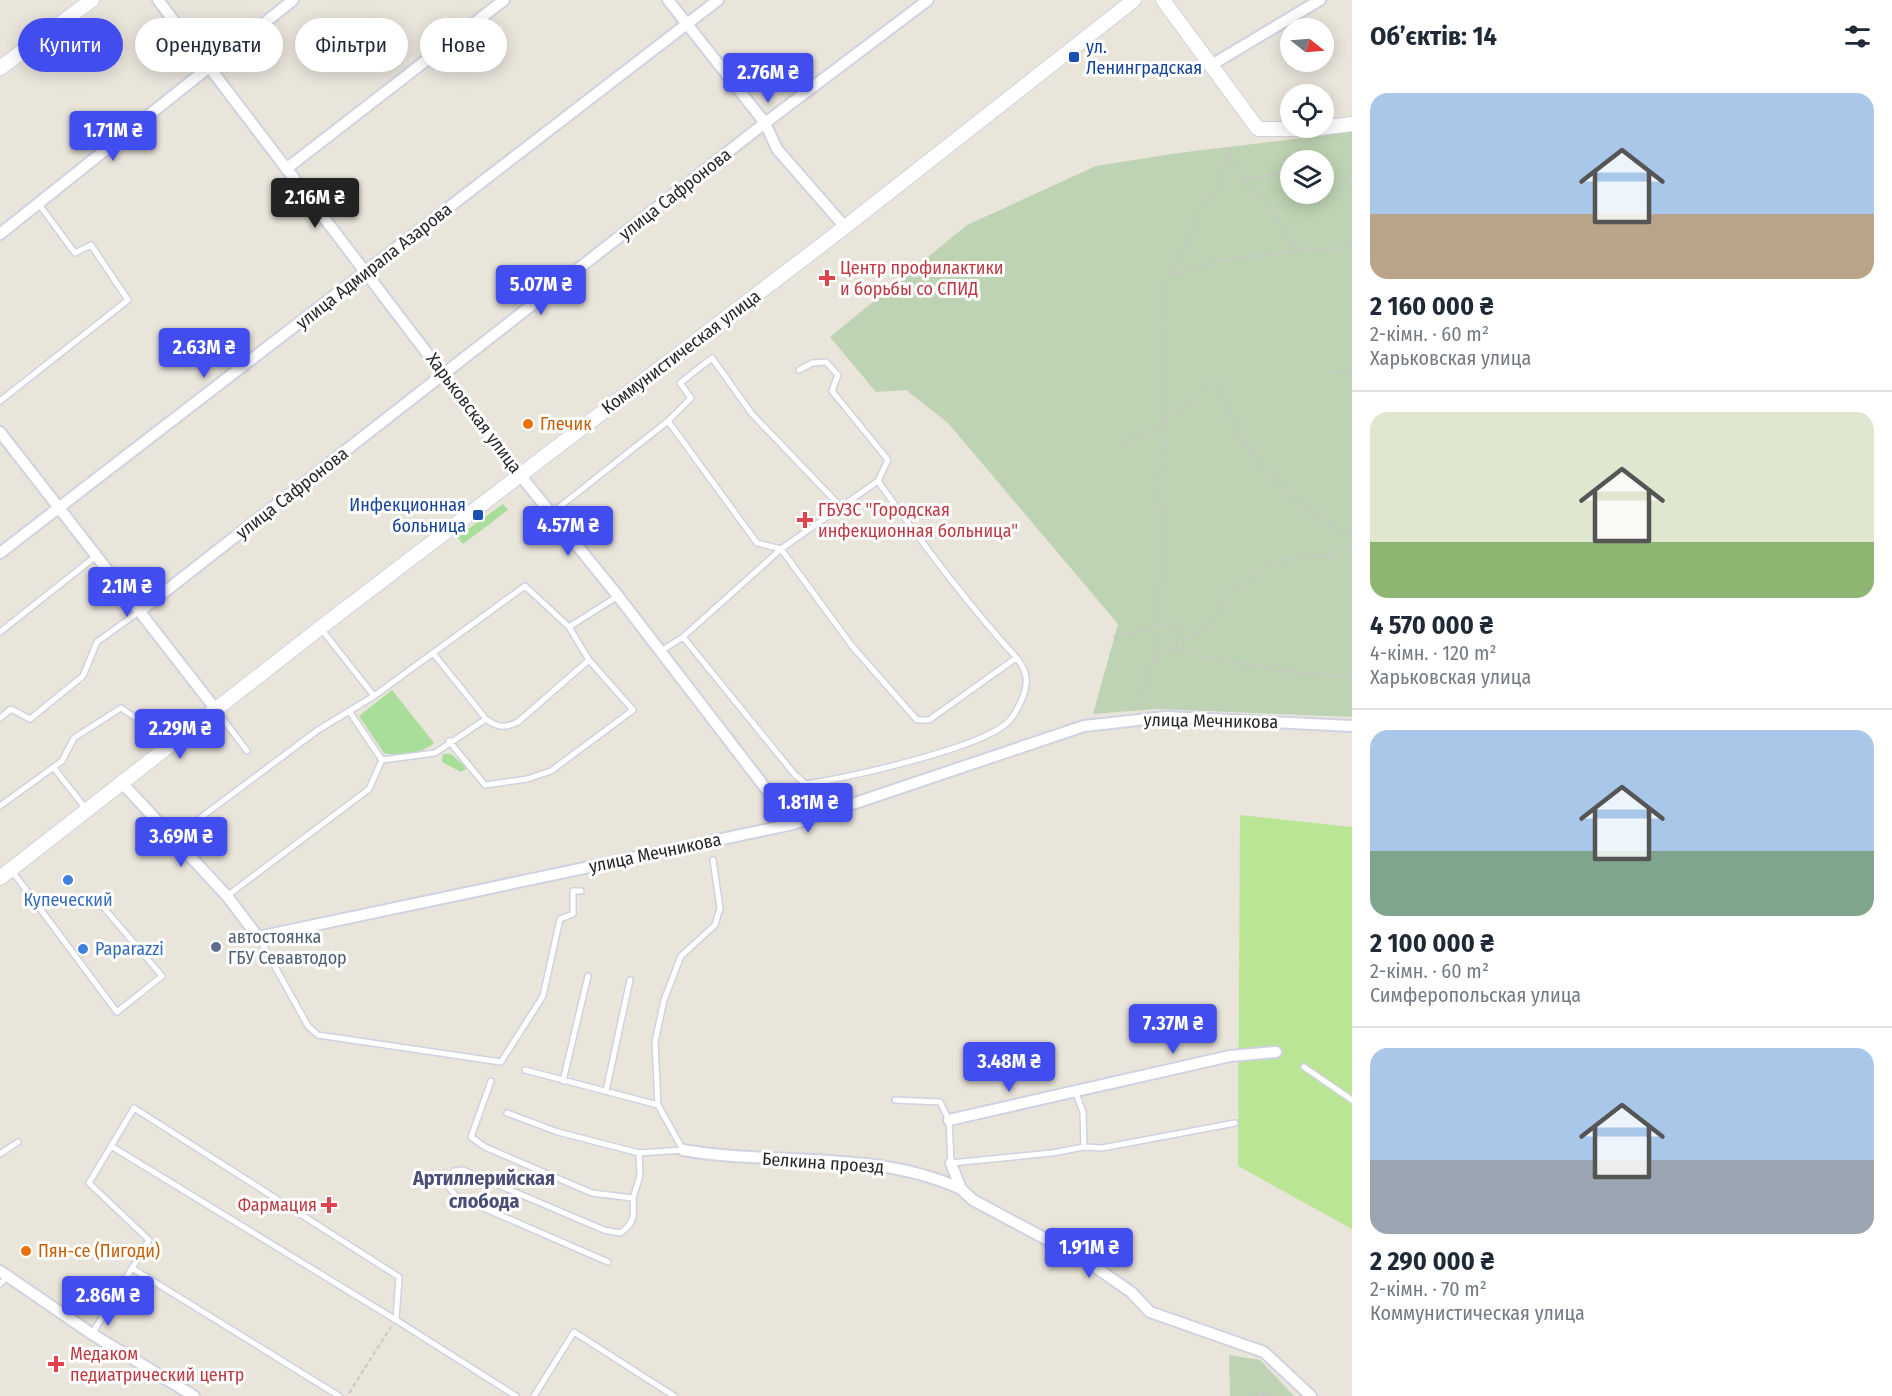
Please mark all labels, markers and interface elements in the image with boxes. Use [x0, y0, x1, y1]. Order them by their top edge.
chip: Купити [18, 18, 123, 72]
chip: Орендувати [135, 18, 283, 72]
chip: Фільтри [295, 18, 408, 72]
chip: Нове [420, 18, 507, 72]
north arrow [1280, 18, 1334, 72]
map controls [1280, 18, 1334, 204]
icon: filters [1841, 20, 1874, 53]
text: Об’єктів: 14 [1370, 21, 1497, 52]
place label: ул. Ленинградская [1086, 36, 1202, 79]
marker: ул. Ленинградская [1067, 50, 1081, 64]
pin: 2.76M ₴ [713, 53, 823, 104]
text: 2.76M ₴ [737, 60, 799, 84]
button: locate [1280, 84, 1334, 138]
pin: 1.71M ₴ [58, 111, 168, 162]
text: 1.71M ₴ [83, 118, 143, 142]
icon: home [1568, 132, 1676, 240]
street label: улица Сафронова [615, 143, 736, 245]
button: layers [1280, 150, 1334, 204]
pin: 2.16M ₴ [260, 178, 370, 229]
text: 2.16M ₴ [285, 185, 345, 209]
street label: улица Адмирала Азарова [292, 198, 457, 334]
place label: Центр профилактики и борьбы со СПИД [840, 257, 1004, 300]
pin: 5.07M ₴ [486, 265, 596, 316]
marker: Центр профилактики и борьбы со СПИД [818, 269, 836, 287]
text: 5.07M ₴ [510, 272, 572, 296]
street label: Коммунистическая улица [597, 285, 765, 419]
text: 2 160 000 ₴ [1370, 291, 1493, 322]
text: 2-кімн. · 60 m² [1370, 322, 1489, 346]
pin: 2.63M ₴ [149, 328, 259, 379]
text: 2.63M ₴ [173, 335, 235, 359]
text: Харьковская улица [1370, 346, 1531, 370]
street label: Харьковская улица [422, 348, 527, 478]
place label: Глечик [540, 413, 592, 435]
marker: Глечик [521, 417, 535, 431]
street label: улица Сафронова [232, 442, 353, 544]
icon: home [1568, 451, 1676, 559]
place label: Инфекционная больница [349, 494, 466, 537]
place label: ГБУЗС "Городская инфекционная больница" [818, 499, 1018, 542]
pin: 4.57M ₴ [513, 506, 623, 557]
marker: Инфекционная больница [471, 508, 485, 522]
marker: ГБУЗС "Городская инфекционная больница" [796, 511, 814, 529]
text: 4.57M ₴ [537, 513, 599, 537]
pin: 2.1M ₴ [78, 567, 176, 618]
text: 2.1M ₴ [102, 574, 152, 598]
text: 4 570 000 ₴ [1370, 610, 1493, 641]
text: 4-кімн. · 120 m² [1370, 641, 1496, 665]
text: Харьковская улица [1370, 665, 1531, 689]
pin: 2.29M ₴ [125, 709, 235, 760]
street label: улица Мечникова [1144, 709, 1279, 733]
text: 2.29M ₴ [149, 716, 211, 740]
icon: home [1568, 769, 1676, 877]
pin: 1.81M ₴ [753, 783, 863, 834]
text: 1.81M ₴ [778, 790, 838, 814]
pin: 3.69M ₴ [126, 817, 236, 868]
text: 3.69M ₴ [149, 824, 213, 848]
street label: улица Мечникова [587, 828, 723, 878]
marker: Купеческий [61, 873, 75, 887]
place label: Купеческий [23, 889, 113, 911]
place label: автостоянка ГБУ Севавтодор [228, 926, 347, 969]
text: 2 100 000 ₴ [1370, 928, 1494, 959]
place label: Paparazzi [95, 938, 164, 960]
marker: автостоянка ГБУ Севавтодор [209, 940, 223, 954]
marker: Paparazzi [76, 942, 90, 956]
text: 2-кімн. · 60 m² [1370, 959, 1489, 983]
text: Симферопольская улица [1370, 983, 1581, 1007]
pin: 7.37M ₴ [1118, 1004, 1228, 1055]
text: 7.37M ₴ [1143, 1011, 1203, 1035]
pin: 3.48M ₴ [954, 1042, 1064, 1093]
text: 3.48M ₴ [977, 1049, 1041, 1073]
icon: home [1568, 1087, 1676, 1195]
street label: Белкина проезд [761, 1148, 885, 1178]
district label: Артиллерийская слобода [412, 1166, 555, 1213]
place label: Фармация [238, 1194, 317, 1216]
marker: Фармация [322, 1198, 336, 1212]
pin: 1.91M ₴ [1034, 1228, 1144, 1279]
text: 1.91M ₴ [1059, 1235, 1119, 1259]
place label: Пян-се (Пигоди) [38, 1240, 160, 1262]
marker: Пян-се (Пигоди) [19, 1244, 33, 1258]
text: 2 290 000 ₴ [1370, 1246, 1494, 1277]
pin: 2.86M ₴ [53, 1276, 163, 1327]
text: 2-кімн. · 70 m² [1370, 1277, 1487, 1301]
text: 2.86M ₴ [76, 1283, 140, 1307]
text: Коммунистическая улица [1370, 1301, 1585, 1325]
place label: Медаком педиатрический центр [70, 1343, 244, 1386]
marker: Медаком педиатрический центр [47, 1355, 65, 1373]

